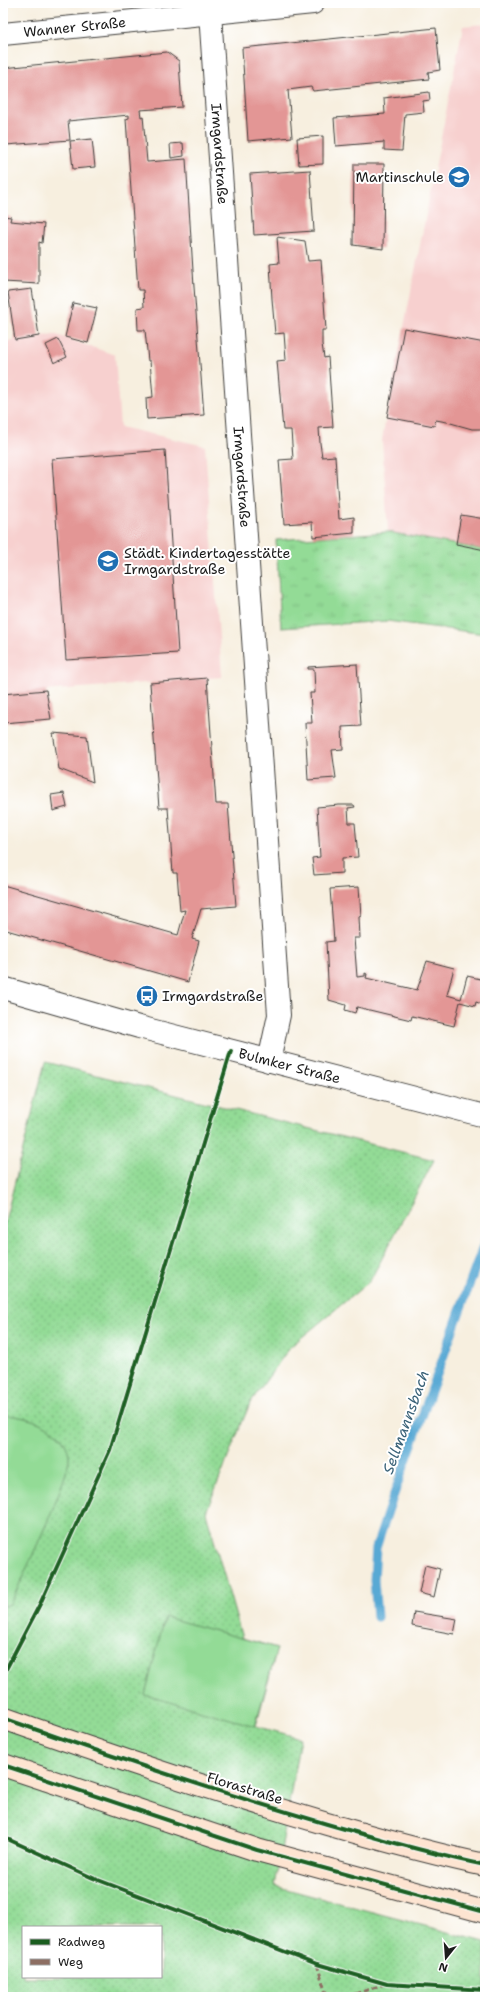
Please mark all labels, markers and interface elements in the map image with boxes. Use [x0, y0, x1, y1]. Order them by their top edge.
street label: Wanner Straße [23, 13, 127, 41]
street label: Irmgardstraße [207, 102, 232, 205]
school or university icon: Martinschule [446, 164, 472, 190]
place label: Martinschule [356, 168, 444, 186]
street label: Irmgardstraße [229, 426, 254, 528]
place label: Städt. Kindertagesstätte Irmgardstraße [124, 544, 290, 578]
school or university icon: Städt. Kindertagesstätte Irmgardstraße [95, 548, 121, 574]
bus stop icon: Irmgardstraße [134, 983, 160, 1009]
place label: Irmgardstraße [162, 987, 263, 1005]
street label: Bulmker Straße [237, 1044, 343, 1087]
water label: Sellmannsbach [378, 1367, 434, 1477]
street label: Florastraße [205, 1768, 285, 1808]
legend [22, 1926, 162, 1978]
text: Radweg [58, 1934, 105, 1950]
north arrow [426, 1938, 466, 1978]
text: Weg [58, 1954, 83, 1970]
text: N [437, 1959, 450, 1976]

